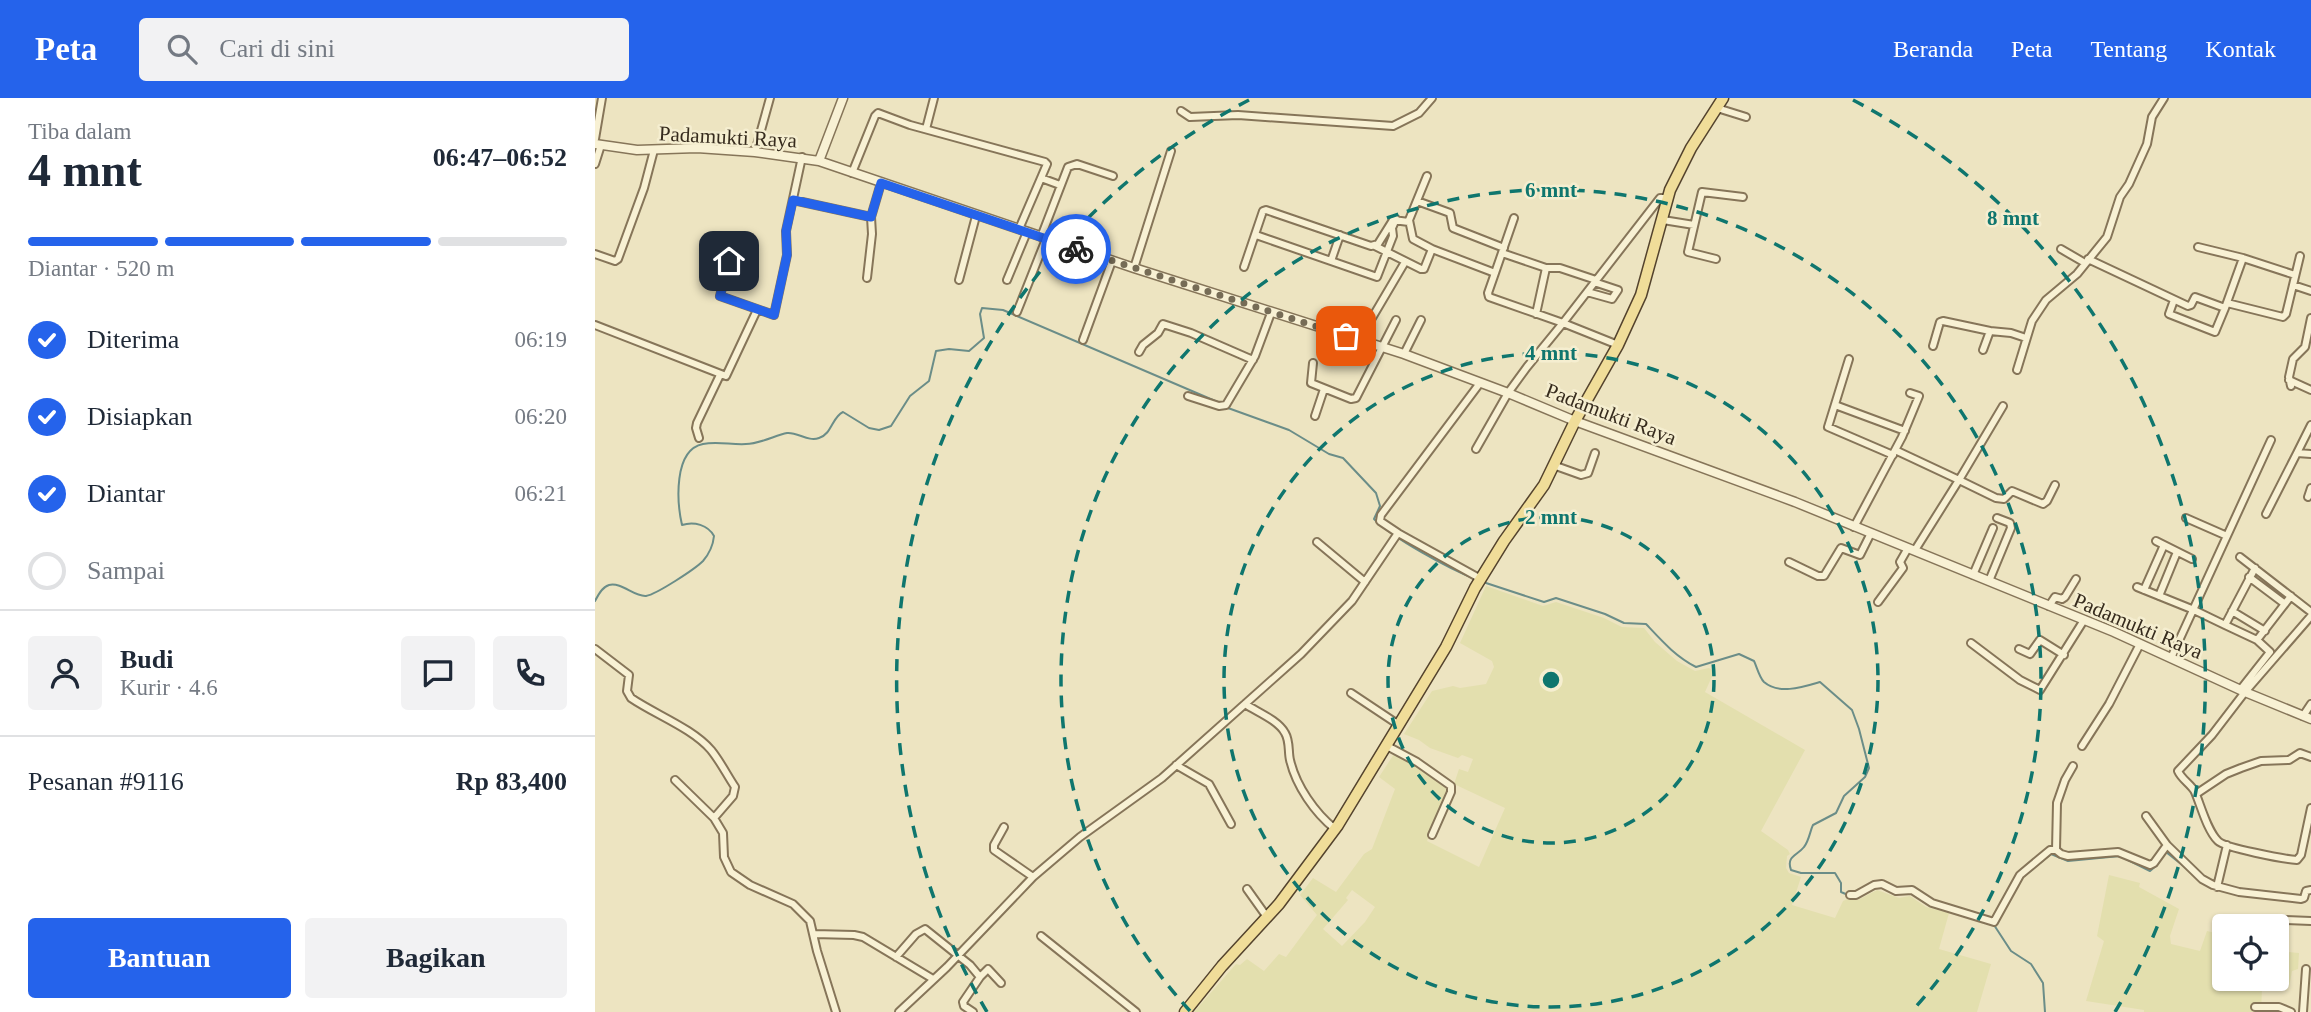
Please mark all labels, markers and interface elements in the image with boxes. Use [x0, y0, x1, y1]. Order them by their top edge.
search box [139, 18, 629, 81]
icon: search [163, 30, 201, 68]
text: Peta [35, 31, 97, 67]
text: Cari di sini [219, 34, 335, 63]
text: Beranda [1893, 36, 1973, 62]
text: Peta [2011, 36, 2052, 62]
text: Tentang [2090, 36, 2167, 62]
text: Kontak [2205, 36, 2276, 62]
text: Tiba dalam [28, 119, 131, 144]
street label: Padamukti Raya [658, 121, 798, 153]
text: 06:47–06:52 [433, 143, 567, 172]
text: 4 mnt [28, 145, 142, 196]
text: 6 mnt [1525, 178, 1577, 202]
text: 8 mnt [1987, 206, 2039, 230]
courier [1041, 214, 1111, 284]
icon: bike [1057, 230, 1095, 268]
pin [699, 231, 759, 291]
icon: home [710, 242, 748, 280]
text: Diantar · 520 m [28, 256, 174, 281]
pin [1316, 306, 1376, 366]
icon: bag [1327, 317, 1365, 355]
icon: check [28, 321, 66, 359]
text: Diterima [87, 325, 179, 354]
text: 06:19 [515, 327, 567, 352]
text: 4 mnt [1525, 341, 1577, 365]
street label: Padamukti Raya [1542, 378, 1680, 450]
icon: check [28, 398, 66, 436]
text: Disiapkan [87, 402, 192, 431]
text: 06:20 [515, 404, 567, 429]
icon: check [28, 475, 66, 513]
text: Diantar [87, 479, 165, 508]
text: 06:21 [515, 481, 567, 506]
text: 2 mnt [1525, 505, 1577, 529]
text: Sampai [87, 556, 165, 585]
street label: Padamukti Raya [2070, 588, 2207, 664]
button: person [28, 636, 102, 710]
button: chat [401, 636, 475, 710]
button: phone [493, 636, 567, 710]
text: Budi [120, 645, 174, 674]
centre of rings [1539, 668, 1563, 692]
text: Kurir · 4.6 [120, 675, 218, 700]
text: Pesanan #9116 [28, 767, 184, 796]
text: Rp 83,400 [456, 767, 567, 796]
map controls [2212, 914, 2289, 991]
button: locate [2212, 914, 2289, 991]
button: Bantuan [28, 918, 291, 998]
button: Bagikan [305, 918, 567, 998]

